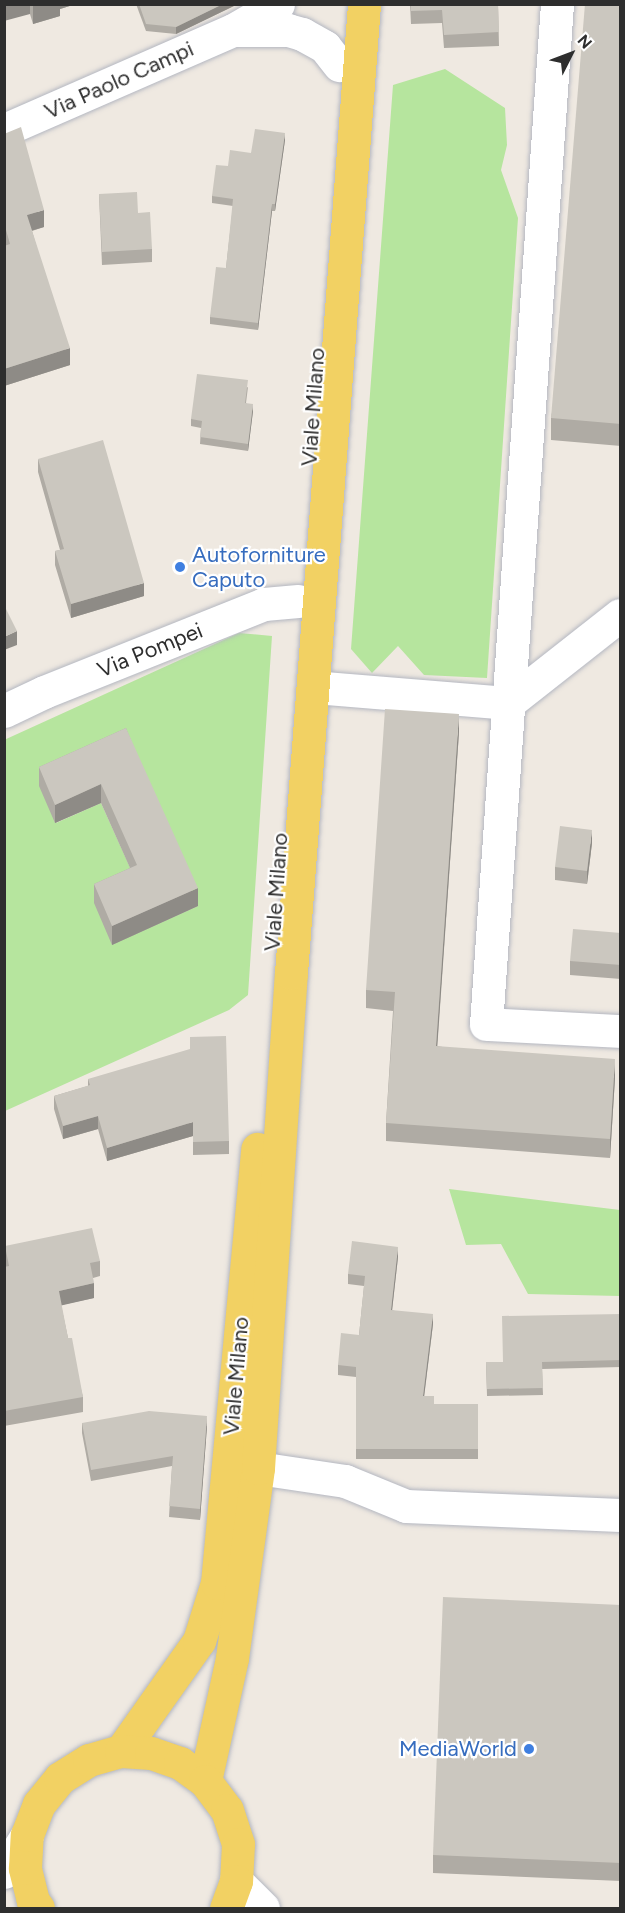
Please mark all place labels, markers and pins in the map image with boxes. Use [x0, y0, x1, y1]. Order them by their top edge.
place label: Autoforniture Caputo [192, 541, 326, 592]
marker: Autoforniture Caputo [173, 560, 187, 574]
place label: MediaWorld [399, 1736, 517, 1762]
marker: MediaWorld [522, 1742, 536, 1756]

